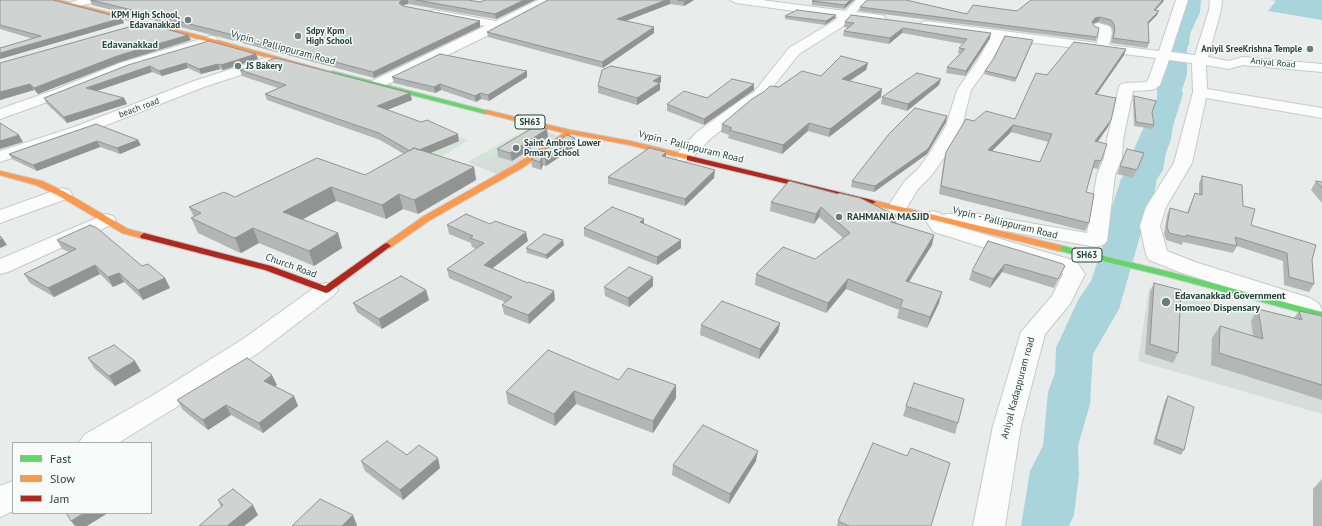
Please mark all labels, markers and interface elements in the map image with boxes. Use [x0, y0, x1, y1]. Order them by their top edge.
place label: KPM High School, Edavanakkad [111, 10, 180, 31]
marker: KPM High School, Edavanakkad [183, 15, 193, 25]
place label: Sdpy Kpm High School [306, 26, 352, 47]
street label: Vypin - Pallippuram Road [229, 28, 337, 68]
marker: Sdpy Kpm High School [293, 31, 303, 41]
district label: Edavanakkad [102, 39, 158, 51]
place label: Aniyil SreeKrishna Temple [1201, 44, 1302, 54]
marker: Aniyil SreeKrishna Temple [1305, 44, 1315, 54]
street label: Aniyal Road [1250, 56, 1296, 70]
marker: JS Bakery [233, 61, 243, 71]
place label: JS Bakery [246, 61, 282, 71]
street label: beach road [117, 96, 161, 120]
road number: SH63 [515, 115, 545, 129]
street label: Vypin - Pallippuram Road [637, 128, 745, 166]
place label: Saint Ambros Lower Prmary School [524, 138, 601, 159]
marker: Saint Ambros Lower Prmary School [511, 143, 521, 153]
street label: Vypin - Pallippuram Road [951, 204, 1059, 242]
place label: RAHMANIA MASJID [847, 211, 929, 223]
marker: RAHMANIA MASJID [834, 212, 844, 222]
road number: SH63 [1072, 248, 1102, 262]
street label: Church Road [264, 251, 318, 281]
place label: Edavanakkad Government Homoeo Dispensary [1175, 290, 1286, 314]
marker: Edavanakkad Government Homoeo Dispensary [1160, 296, 1172, 308]
street label: Aniyal Kadappuram road [999, 336, 1037, 440]
legend [12, 442, 152, 514]
text: Fast [50, 451, 71, 466]
text: Slow [50, 471, 75, 486]
text: Jam [50, 491, 69, 506]

